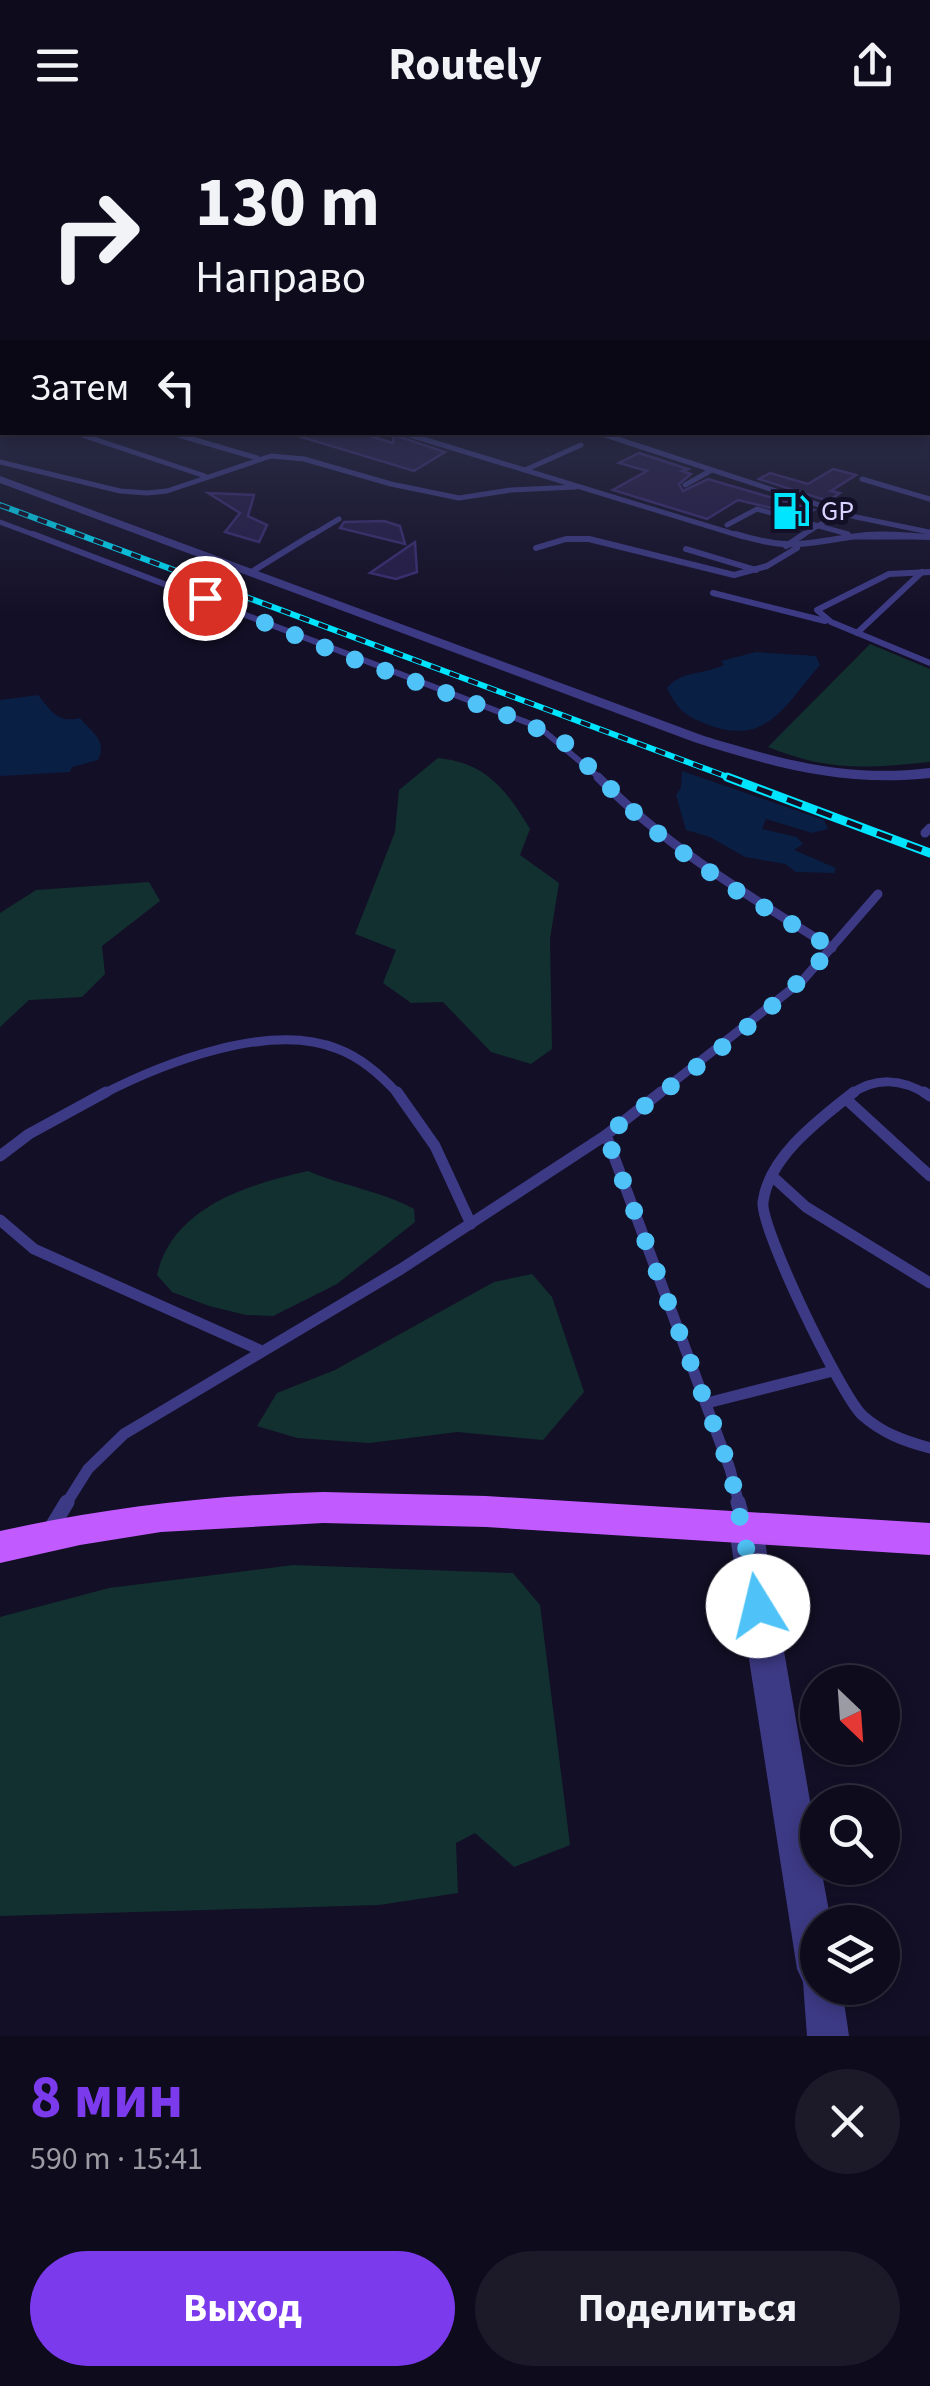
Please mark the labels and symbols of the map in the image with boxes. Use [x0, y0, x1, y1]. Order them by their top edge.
fuel station icon: GP [770, 490, 812, 532]
place label: GP [821, 491, 854, 531]
pin [163, 556, 248, 641]
position arrow [706, 1554, 810, 1658]
north arrow [800, 1665, 900, 1765]

